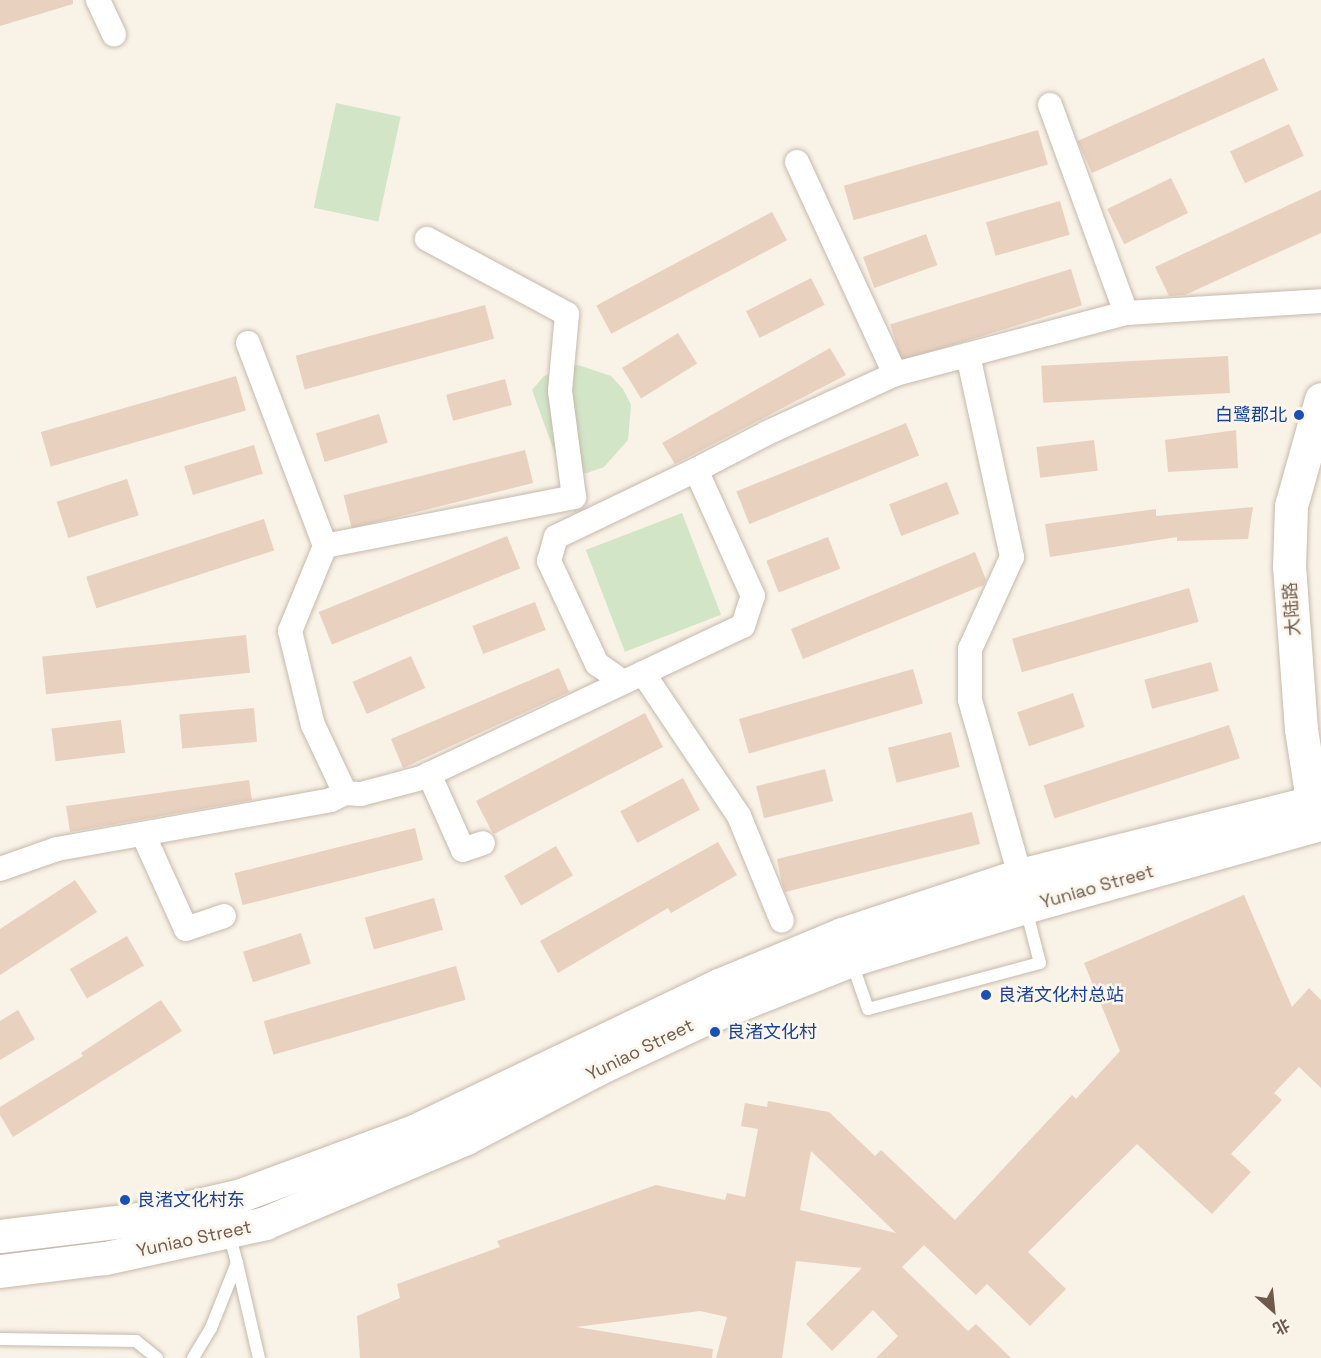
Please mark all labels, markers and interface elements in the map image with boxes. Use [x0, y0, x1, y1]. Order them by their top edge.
place label: 白鹭郡北 [1215, 404, 1287, 426]
marker: 白鹭郡北 [1292, 408, 1306, 422]
street label: 大陆路 [1279, 581, 1305, 637]
street label: Yuniao Street [1038, 860, 1156, 914]
place label: 良渚文化村总站 [998, 984, 1124, 1006]
marker: 良渚文化村总站 [979, 988, 993, 1002]
street label: Yuniao Street [583, 1015, 697, 1085]
place label: 良渚文化村 [727, 1021, 817, 1043]
marker: 良渚文化村 [708, 1025, 722, 1039]
place label: 良渚文化村东 [137, 1189, 245, 1211]
marker: 良渚文化村东 [118, 1193, 132, 1207]
street label: Yuniao Street [135, 1216, 253, 1262]
north arrow [1243, 1280, 1303, 1340]
text: 北 [1270, 1313, 1293, 1339]

